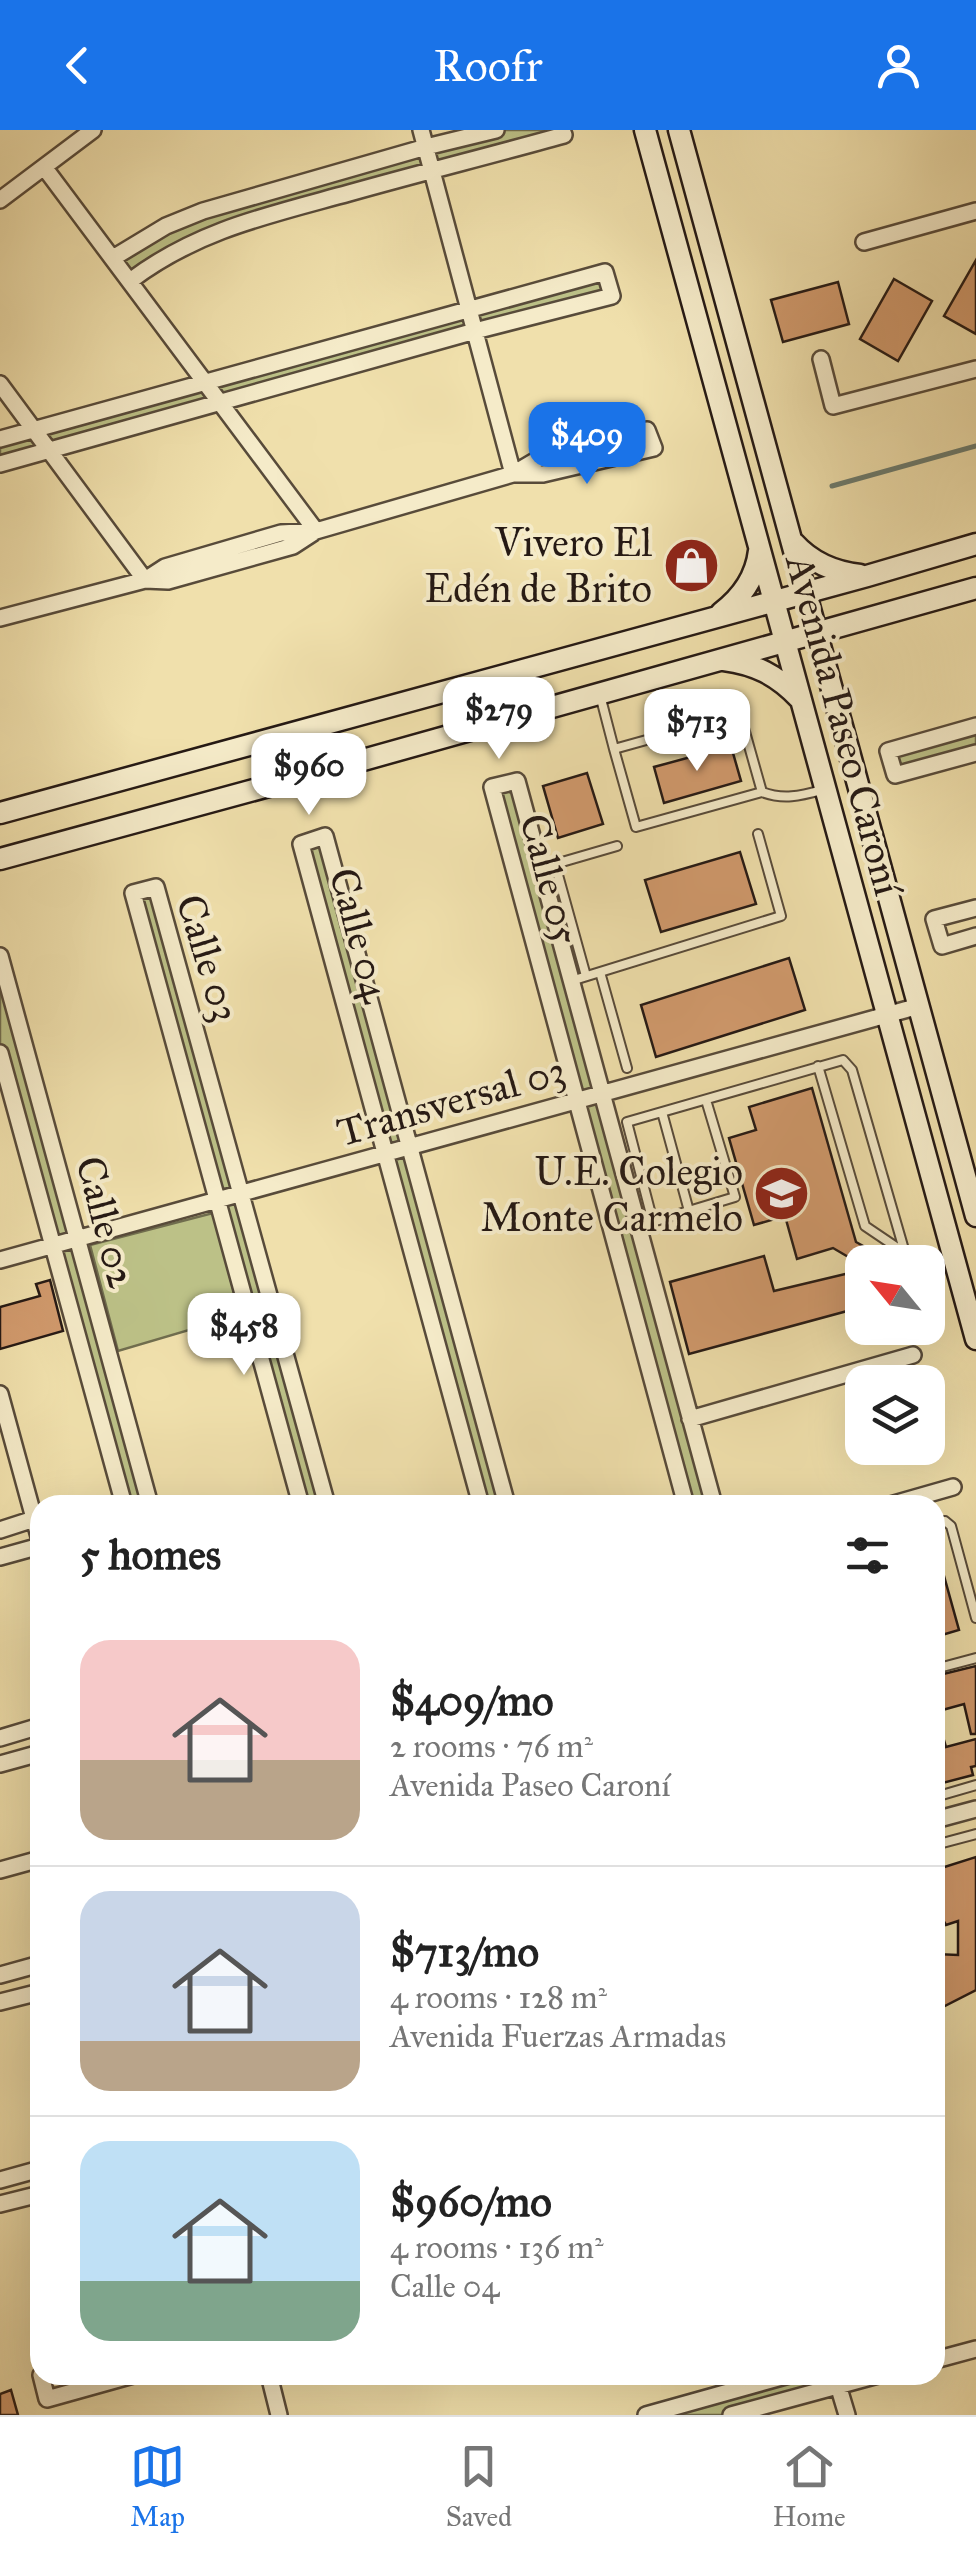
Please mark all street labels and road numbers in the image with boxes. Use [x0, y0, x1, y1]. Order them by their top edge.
street label: Avenida Paseo Caroní [774, 548, 914, 902]
street label: Calle 05 [509, 809, 591, 949]
street label: Calle 04 [319, 863, 402, 1009]
street label: Calle 03 [166, 889, 250, 1027]
street label: Transversal 03 [331, 1045, 571, 1157]
street label: Calle 02 [65, 1151, 147, 1293]

